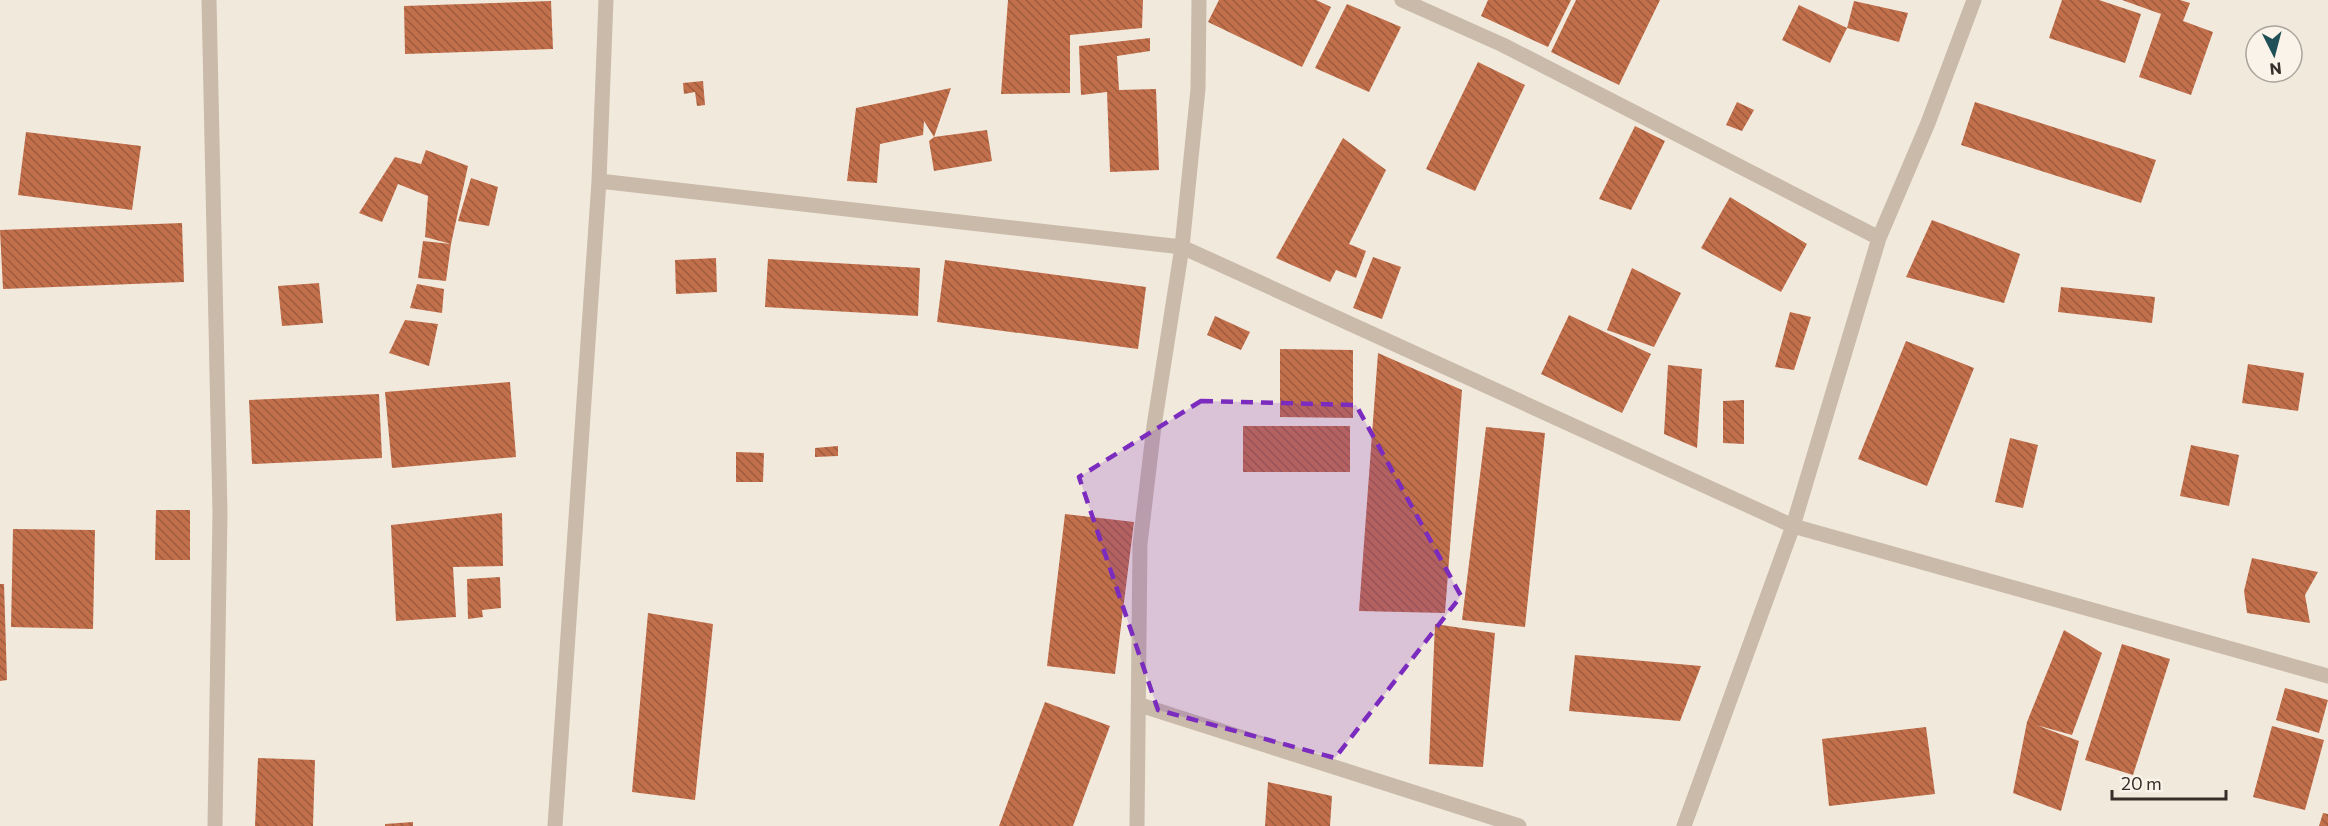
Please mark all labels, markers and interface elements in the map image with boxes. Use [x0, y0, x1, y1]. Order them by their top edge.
north arrow [2244, 24, 2304, 84]
text: N [2269, 59, 2283, 79]
scale bar [2112, 763, 2226, 801]
text: 20 m [2121, 772, 2162, 794]

